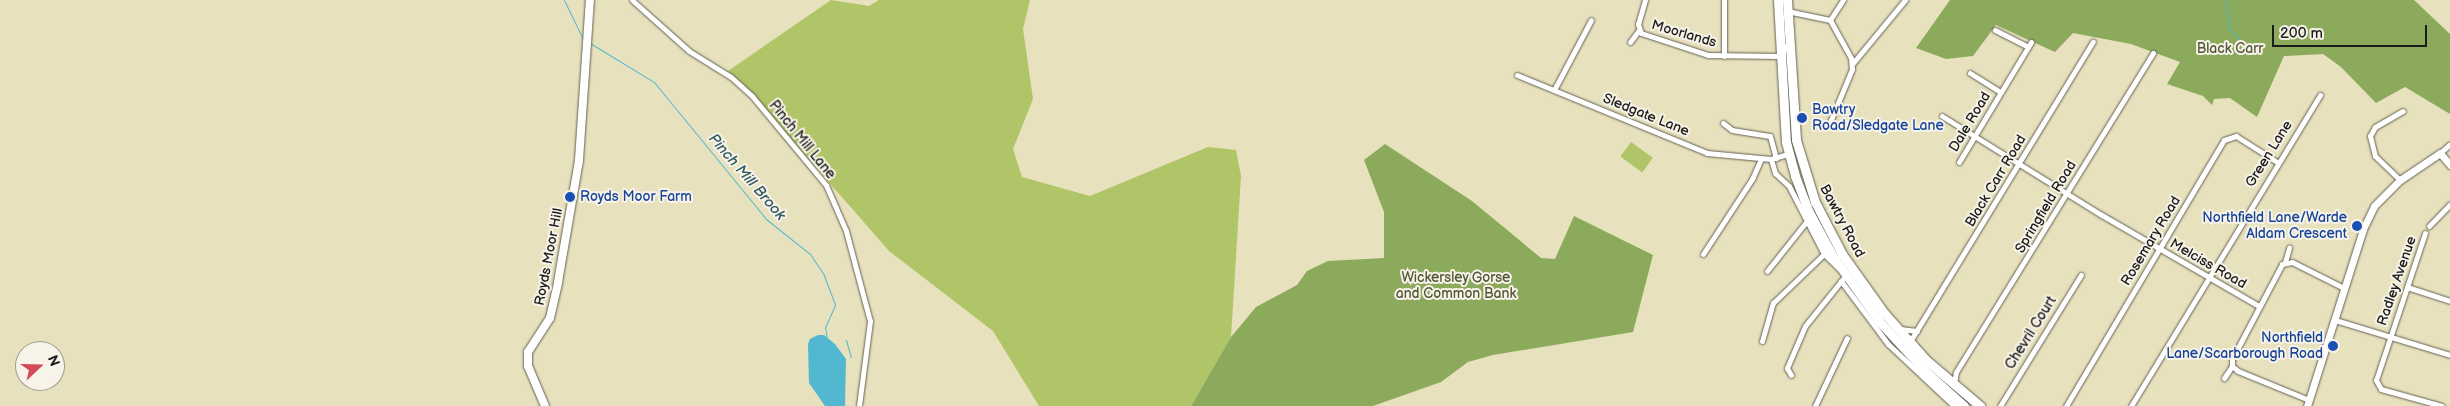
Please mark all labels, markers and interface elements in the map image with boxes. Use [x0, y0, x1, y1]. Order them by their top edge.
scale bar [2275, 15, 2430, 47]
street label: Moorlands [1650, 17, 1718, 51]
text: 200 m [2280, 24, 2323, 43]
park label: Black Carr [2197, 41, 2263, 57]
street label: Dale Road [1946, 89, 1994, 155]
street label: Sledgate Lane [1600, 90, 1692, 140]
street label: Pinch Mill Lane [765, 97, 839, 183]
place label: Bawtry Road/Sledgate Lane [1812, 102, 1944, 134]
marker: Bawtry Road/Sledgate Lane [1796, 112, 1808, 124]
street label: Green Lane [2242, 118, 2296, 190]
water label: Pinch Mill Brook [704, 130, 790, 224]
street label: Black Carr Road [1962, 132, 2030, 230]
street label: Springfield Road [2012, 158, 2080, 256]
street label: Bawtry Road [1816, 181, 1868, 261]
place label: Royds Moor Farm [580, 189, 692, 205]
marker: Royds Moor Farm [564, 191, 576, 203]
street label: Rosemary Road [2117, 193, 2185, 289]
street label: Royds Moor Hill [531, 207, 567, 307]
place label: Northfield Lane/Warde Aldam Crescent [2202, 210, 2347, 242]
marker: Northfield Lane/Warde Aldam Crescent [2351, 220, 2363, 232]
street label: Radley Avenue [2374, 234, 2420, 328]
street label: Melciss Road [2167, 235, 2249, 293]
park label: Wickersley Gorse and Common Bank [1396, 270, 1516, 302]
street label: Chevril Court [2002, 293, 2060, 373]
place label: Northfield Lane/Scarborough Road [2166, 330, 2323, 362]
marker: Northfield Lane/Scarborough Road [2327, 340, 2339, 352]
north arrow [15, 341, 65, 391]
text: N [44, 353, 63, 369]

